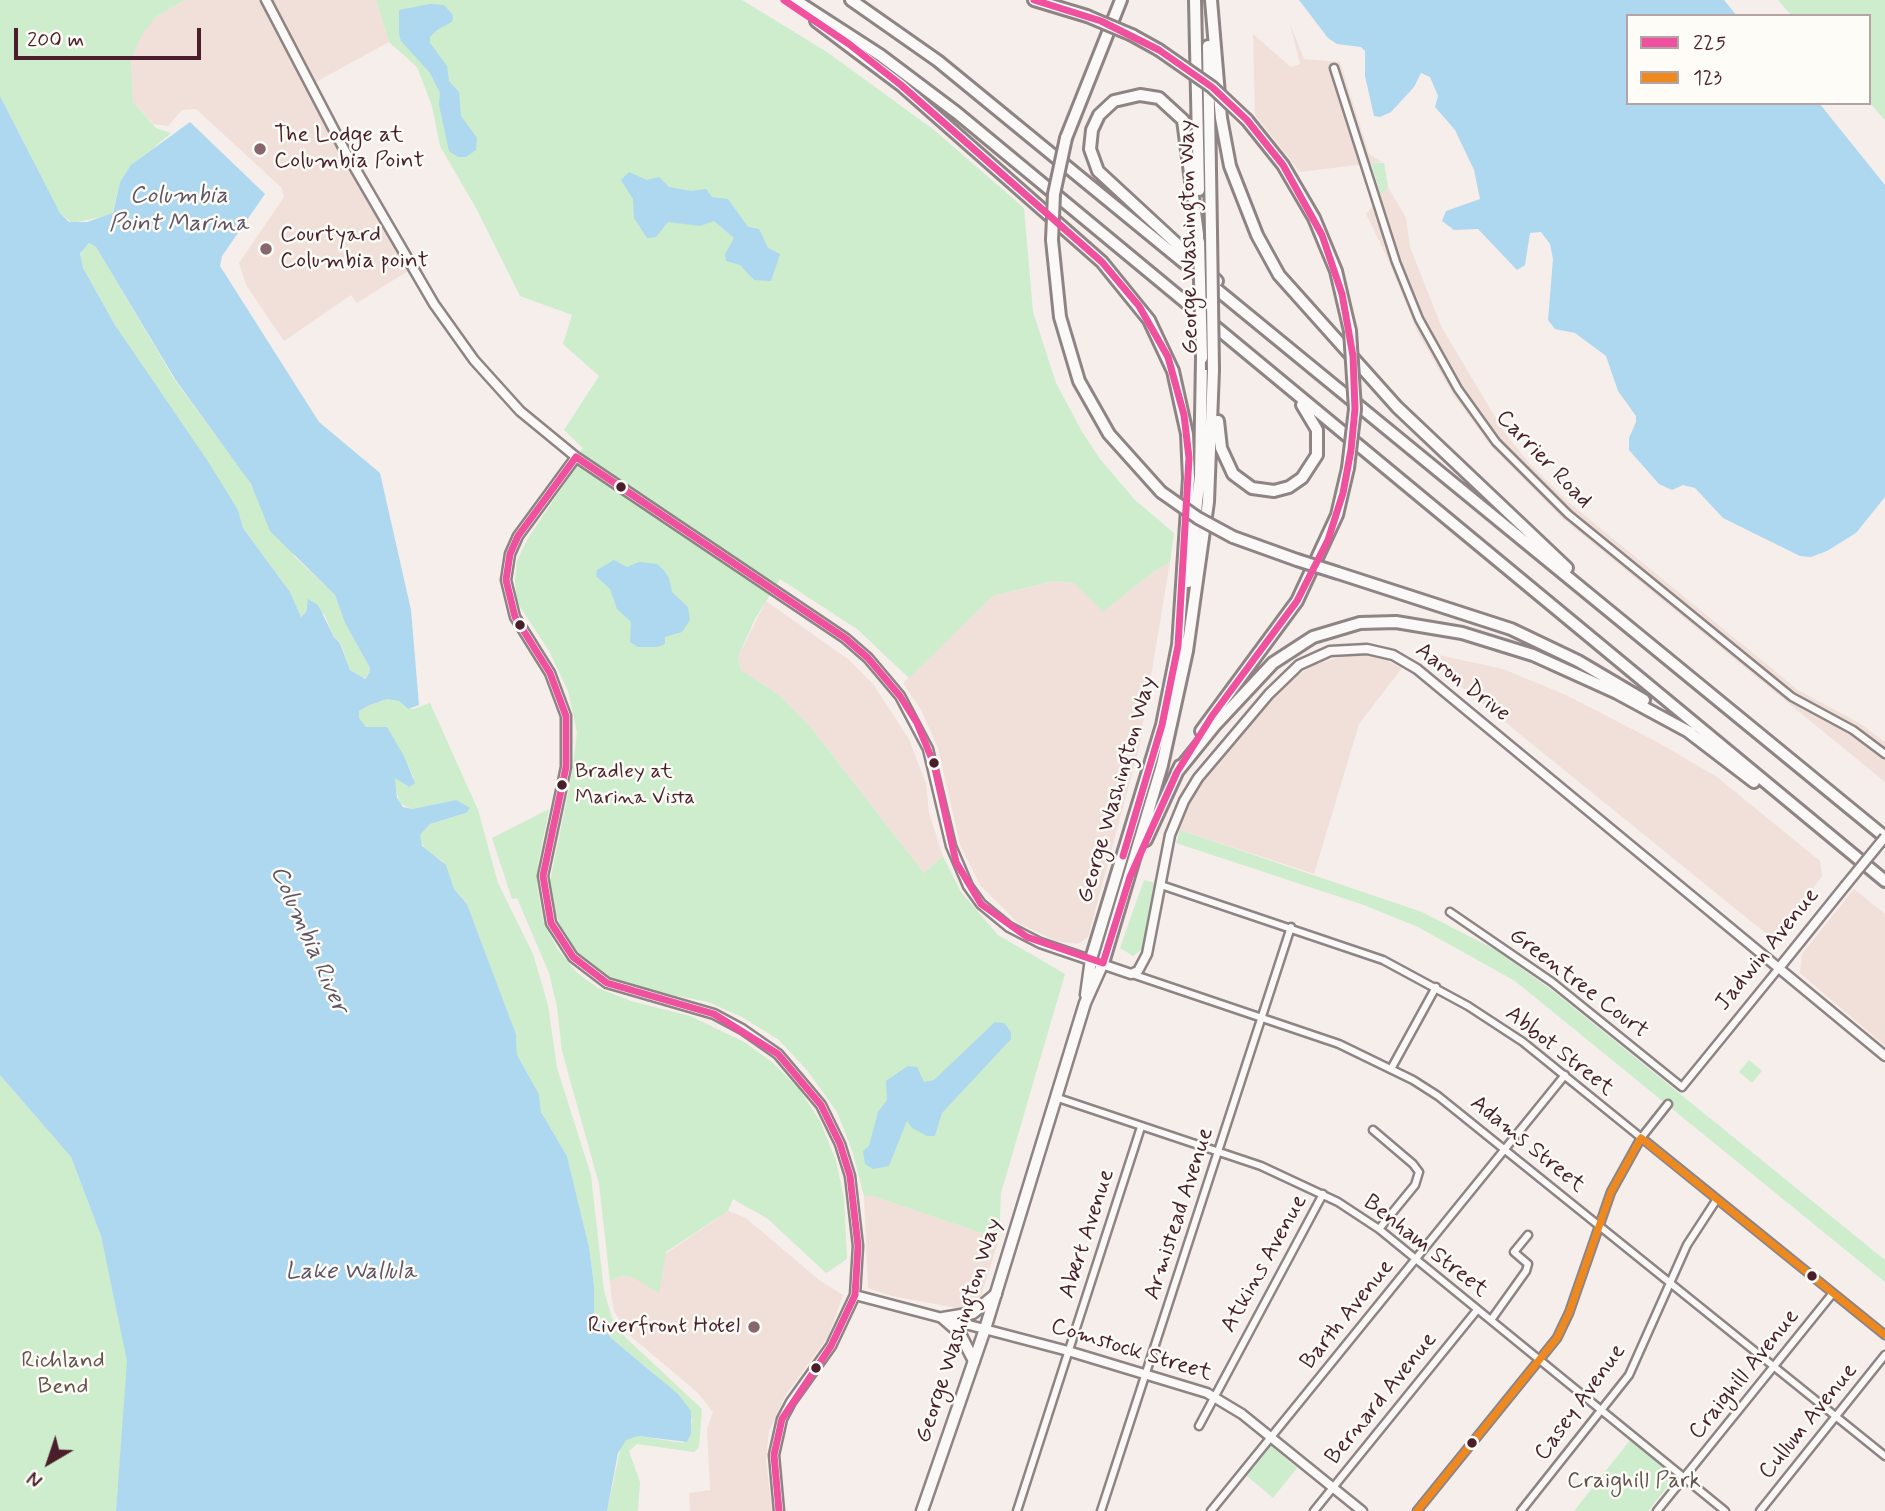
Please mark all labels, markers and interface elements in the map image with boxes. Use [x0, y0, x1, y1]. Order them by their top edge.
scale bar [18, 14, 205, 58]
legend [1626, 14, 1871, 105]
text: 200 m [27, 26, 84, 54]
text: 225 [1693, 29, 1726, 57]
text: 123 [1693, 64, 1722, 92]
street label: George Washington Way [1174, 119, 1206, 355]
place label: The Lodge at Columbia Point [274, 122, 424, 176]
marker: The Lodge at Columbia Point [252, 141, 268, 157]
water label: Columbia Point Marina [109, 183, 249, 239]
place label: Courtyard Columbia point [280, 222, 429, 276]
marker: Courtyard Columbia point [258, 241, 274, 257]
street label: Carrier Road [1489, 405, 1597, 515]
unlabelled marker [614, 480, 628, 494]
unlabelled marker [513, 618, 527, 632]
street label: Aaron Drive [1409, 637, 1515, 729]
street label: George Washington Way [1072, 673, 1164, 907]
unlabelled marker [927, 756, 941, 770]
place label: Bradley at Marina Vista [575, 760, 695, 810]
marker: Bradley at Marina Vista [555, 778, 569, 792]
water label: Columbia River [263, 862, 353, 1018]
street label: Jadwin Avenue [1710, 883, 1826, 1017]
street label: Greentree Court [1503, 923, 1653, 1045]
street label: Abbot Street [1499, 1001, 1619, 1103]
street label: Adams Street [1464, 1090, 1590, 1200]
street label: Armistead Avenue [1139, 1124, 1221, 1304]
street label: Abert Avenue [1054, 1166, 1122, 1302]
street label: Atkins Avenue [1216, 1190, 1314, 1338]
street label: Benham Street [1357, 1190, 1493, 1304]
street label: George Washington Way [911, 1215, 1009, 1447]
street label: Barth Avenue [1295, 1254, 1401, 1376]
water label: Lake Wallula [285, 1259, 417, 1287]
unlabelled marker [1805, 1269, 1819, 1283]
street label: Craighill Avenue [1684, 1304, 1806, 1446]
place label: Riverfront Hotel [588, 1313, 740, 1341]
street label: Comstock Street [1047, 1313, 1215, 1389]
marker: Riverfront Hotel [746, 1319, 762, 1335]
street label: Bernard Avenue [1320, 1327, 1444, 1471]
street label: Casey Avenue [1529, 1339, 1633, 1467]
park label: Richland Bend [21, 1348, 105, 1402]
street label: Cullum Avenue [1754, 1358, 1864, 1486]
unlabelled marker [809, 1361, 823, 1375]
north arrow [14, 1427, 84, 1497]
unlabelled marker [1465, 1436, 1479, 1450]
text: N [23, 1465, 48, 1492]
park label: Craighill Park [1567, 1468, 1701, 1496]

